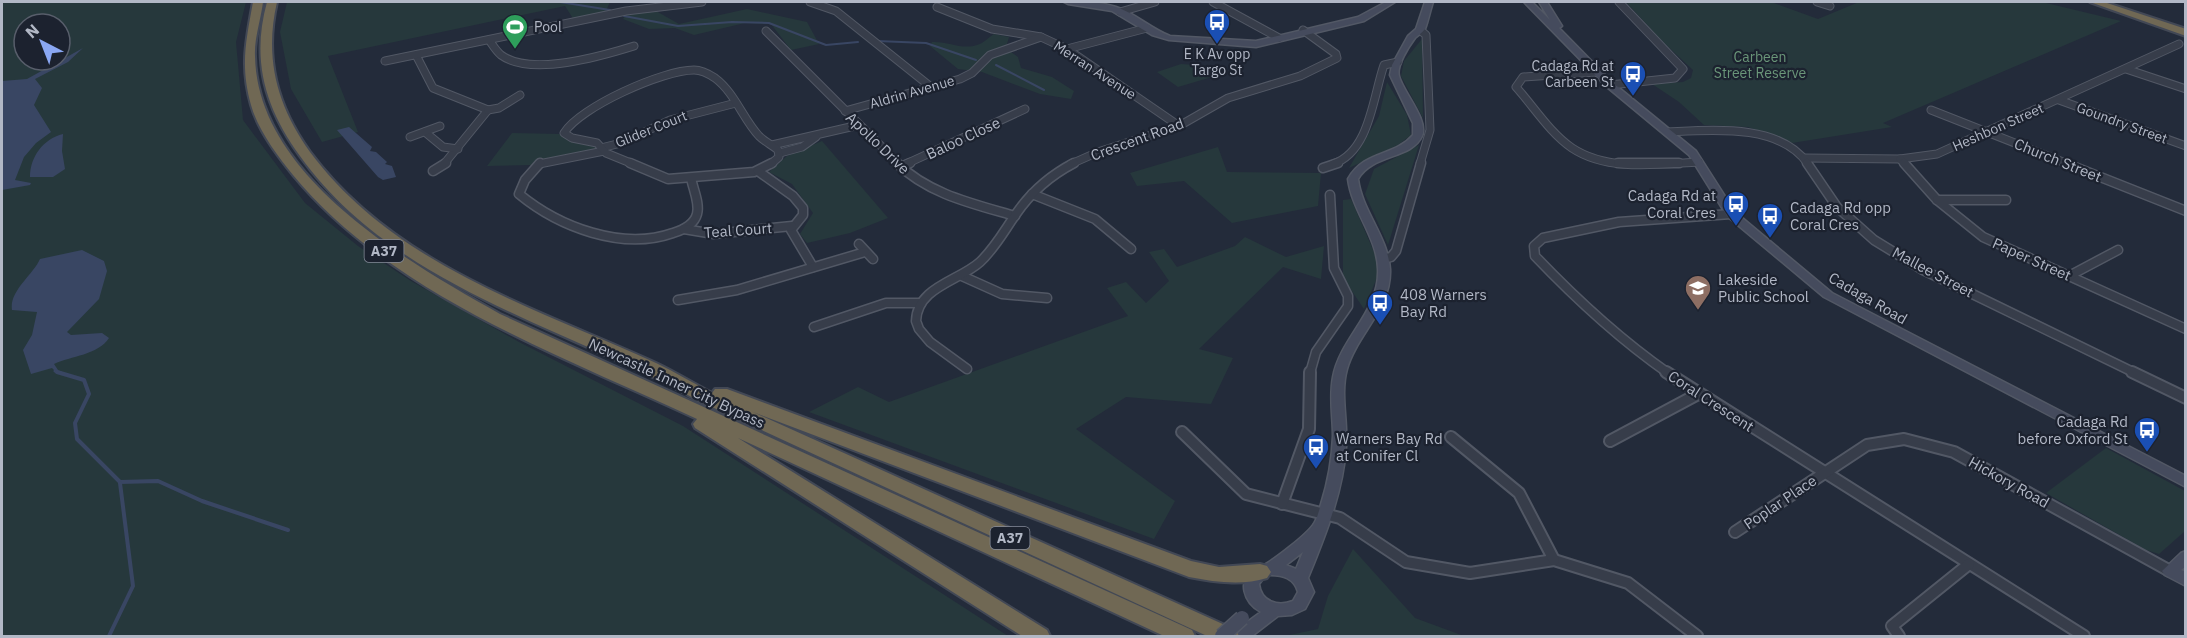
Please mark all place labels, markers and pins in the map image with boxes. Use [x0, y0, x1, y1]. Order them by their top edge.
bus stop icon: E K Av opp Targo St [1202, 7, 1232, 45]
sports icon: Pool [500, 12, 530, 50]
place label: Pool [534, 18, 562, 36]
place label: E K Av opp Targo St [1184, 45, 1250, 79]
place label: Cadaga Rd at Carbeen St [1532, 57, 1614, 91]
bus stop icon: Cadaga Rd at Carbeen St [1618, 59, 1648, 97]
place label: Cadaga Rd at Coral Cres [1628, 186, 1716, 222]
bus stop icon: Cadaga Rd at Coral Cres [1721, 189, 1751, 227]
place label: Cadaga Rd opp Coral Cres [1790, 198, 1891, 234]
bus stop icon: Cadaga Rd opp Coral Cres [1755, 201, 1785, 239]
place label: Lakeside Public School [1718, 270, 1809, 306]
school or university icon: Lakeside Public School [1683, 273, 1713, 311]
place label: 408 Warners Bay Rd [1400, 285, 1487, 321]
bus stop icon: 408 Warners Bay Rd [1365, 288, 1395, 326]
place label: Cadaga Rd before Oxford St [2018, 412, 2128, 448]
bus stop icon: Cadaga Rd before Oxford St [2132, 415, 2162, 453]
place label: Warners Bay Rd at Conifer Cl [1336, 429, 1443, 465]
bus stop icon: Warners Bay Rd at Conifer Cl [1301, 432, 1331, 470]

